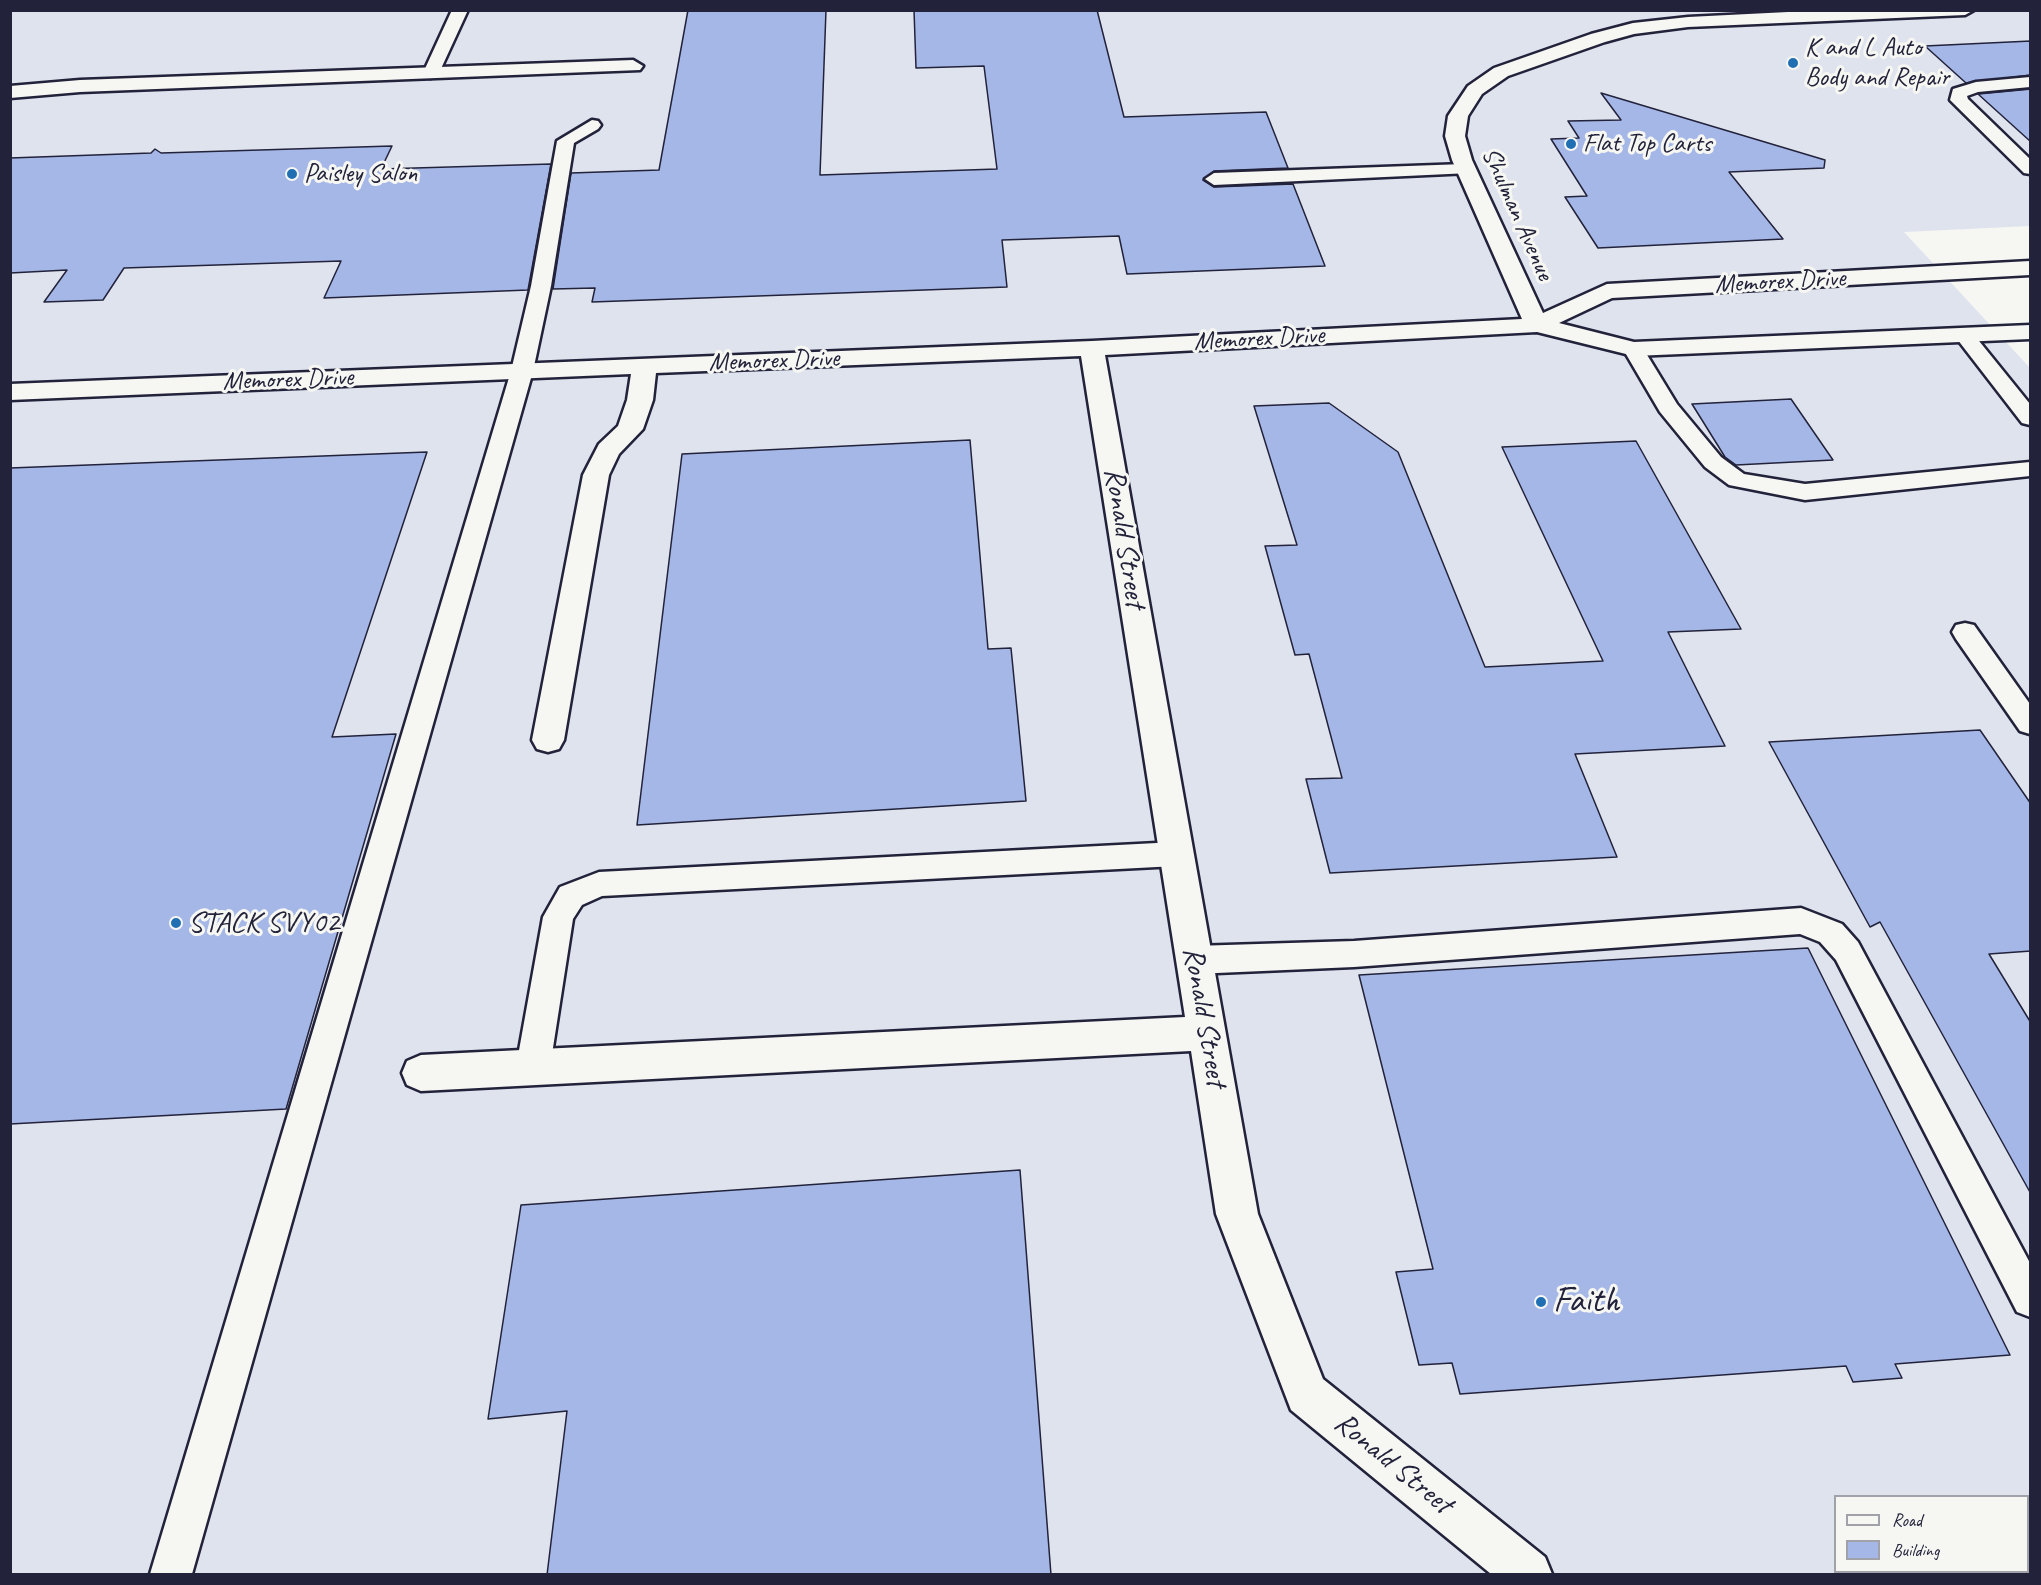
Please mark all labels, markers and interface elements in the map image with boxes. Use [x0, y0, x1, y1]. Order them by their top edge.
place label: K and L Auto Body and Repair [1805, 32, 1949, 94]
marker: K and L Auto Body and Repair [1786, 56, 1800, 70]
place label: Flat Top Carts [1583, 128, 1711, 160]
marker: Flat Top Carts [1564, 137, 1578, 151]
street label: Shulman Avenue [1474, 143, 1560, 285]
place label: Paisley Salon [304, 158, 417, 190]
marker: Paisley Salon [285, 167, 299, 181]
street label: Memorex Drive [1714, 263, 1846, 301]
street label: Memorex Drive [1193, 320, 1325, 358]
street label: Memorex Drive [708, 343, 840, 379]
street label: Memorex Drive [222, 362, 354, 398]
street label: Ronald Street [1095, 465, 1153, 611]
place label: STACK SVY02 [188, 905, 339, 941]
marker: STACK SVY02 [169, 916, 183, 930]
street label: Ronald Street [1174, 944, 1234, 1090]
place label: Faith [1553, 1280, 1619, 1324]
marker: Faith [1534, 1295, 1548, 1309]
street label: Ronald Street [1327, 1406, 1459, 1522]
legend [1834, 1495, 2029, 1573]
text: Road [1892, 1509, 1922, 1531]
text: Building [1892, 1539, 1939, 1561]

